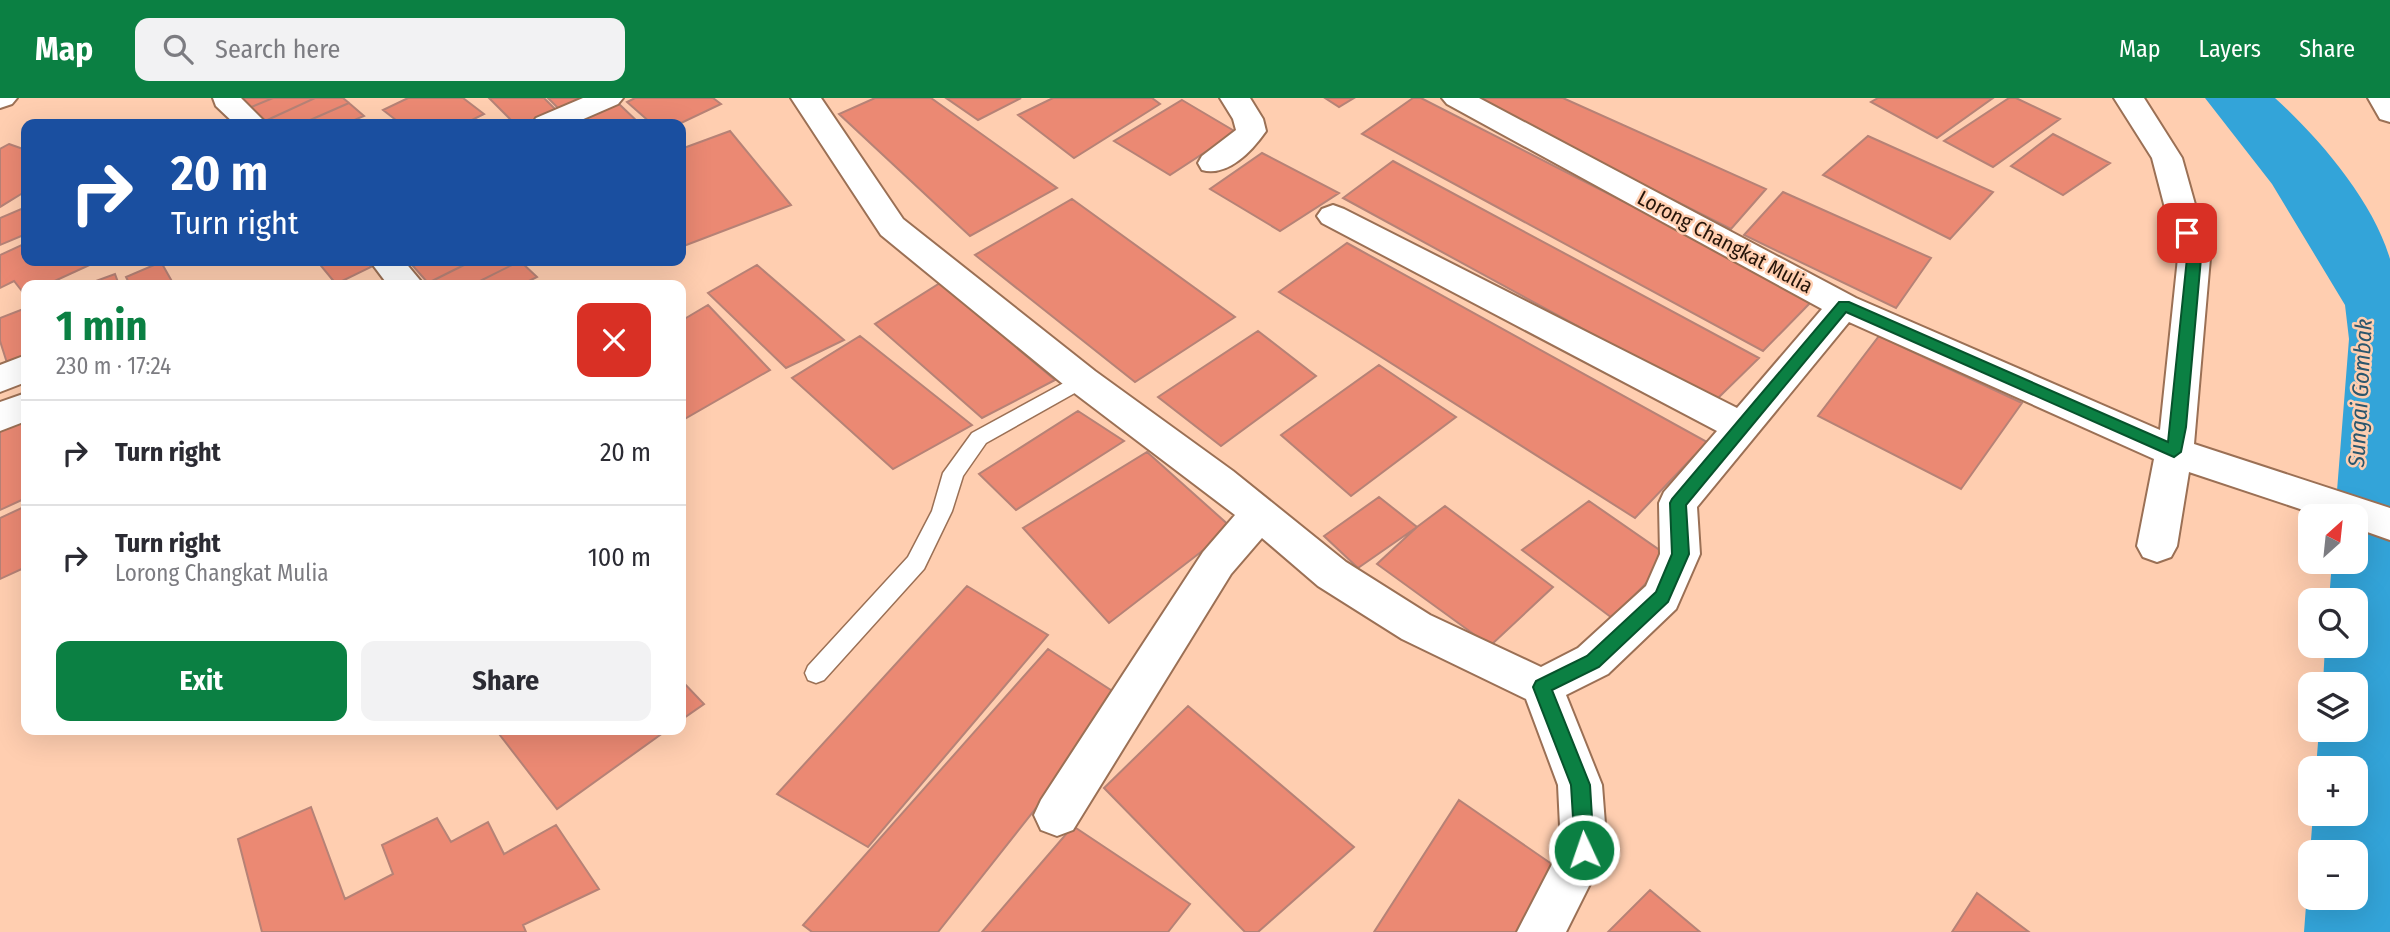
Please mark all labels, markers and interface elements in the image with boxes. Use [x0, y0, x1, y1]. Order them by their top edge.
search box [135, 18, 625, 81]
text: Map [35, 29, 93, 69]
icon: search [159, 30, 197, 68]
text: Search here [215, 34, 340, 65]
text: Map [2119, 35, 2161, 63]
text: Layers [2199, 35, 2261, 63]
text: Share [2299, 35, 2355, 63]
text: 20 m [171, 144, 268, 203]
icon: right [56, 147, 147, 238]
street label: Lorong Changkat Mulia [1633, 185, 1817, 299]
pin [2157, 203, 2217, 263]
text: Turn right [171, 204, 298, 242]
icon: arrive [2168, 214, 2206, 252]
text: 1 min [56, 301, 147, 351]
button: close [577, 303, 651, 377]
water label: Sungai Gombak [2342, 318, 2378, 469]
text: 230 m · 17:24 [56, 352, 171, 380]
icon: right [56, 434, 94, 472]
text: Turn right [115, 437, 221, 468]
text: 20 m [600, 437, 651, 468]
north arrow [2298, 504, 2368, 574]
map controls [2298, 504, 2368, 910]
text: Turn right [115, 528, 221, 559]
icon: right [56, 539, 94, 577]
text: 100 m [588, 542, 651, 573]
text: Lorong Changkat Mulia [115, 559, 328, 587]
button: search [2298, 588, 2368, 658]
button: Exit [56, 641, 347, 721]
button: Share [361, 641, 651, 721]
button: layers [2298, 672, 2368, 742]
button: + [2298, 756, 2368, 826]
position arrow [1547, 813, 1621, 887]
button: − [2298, 840, 2368, 910]

